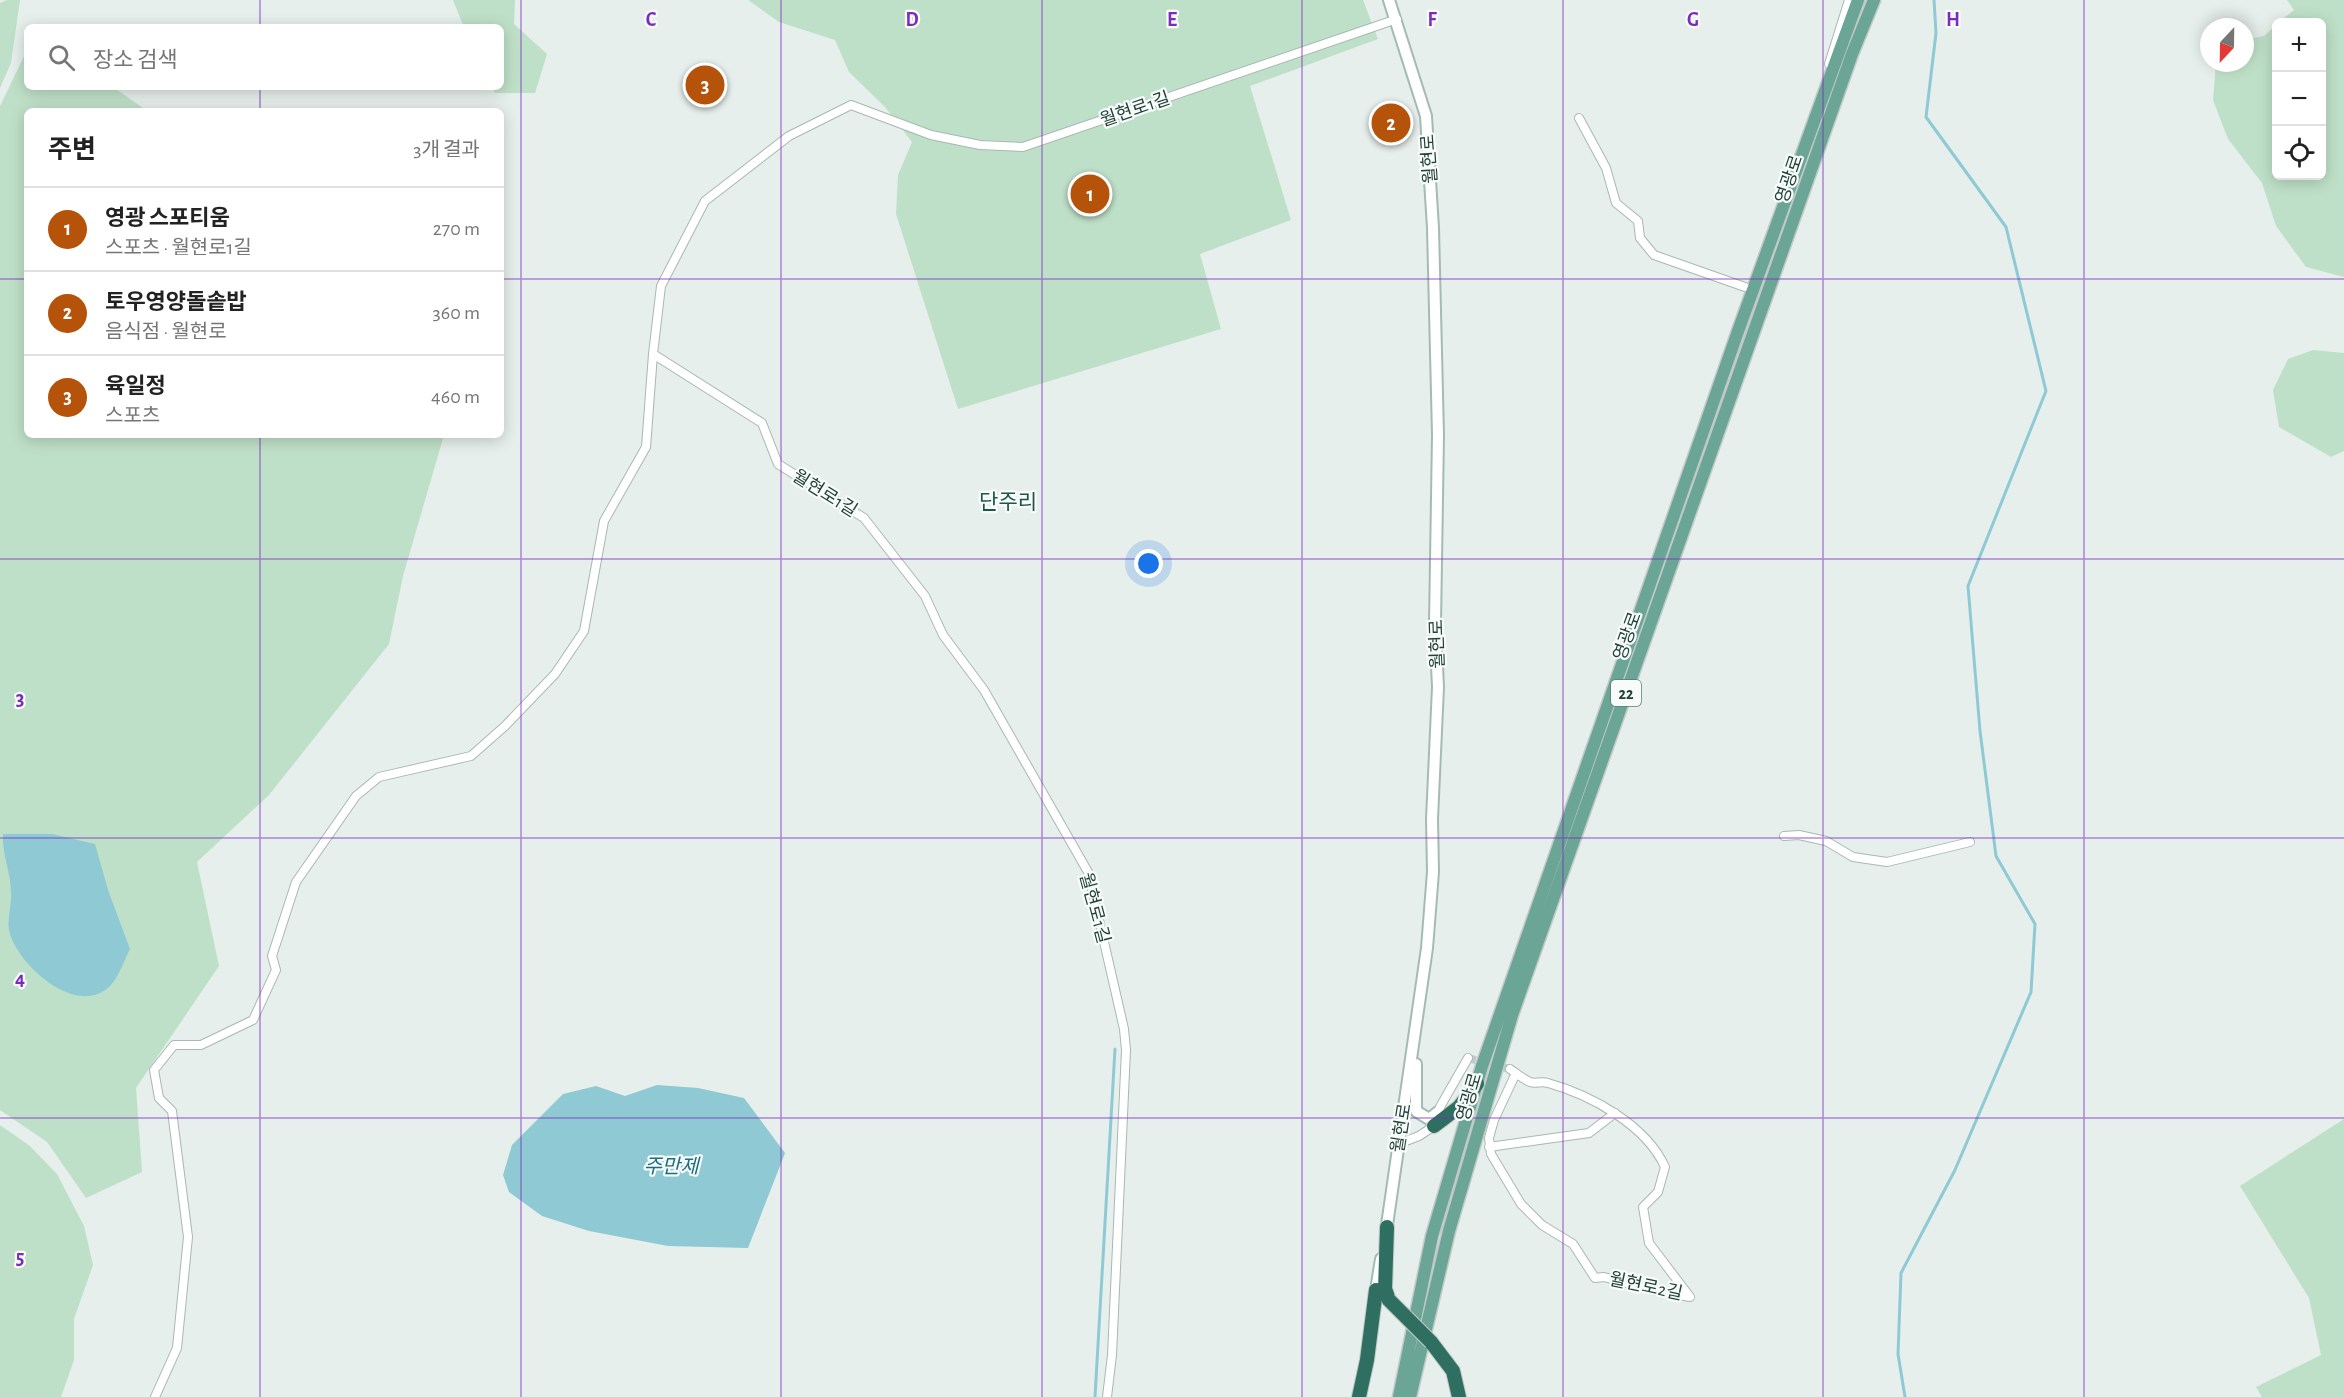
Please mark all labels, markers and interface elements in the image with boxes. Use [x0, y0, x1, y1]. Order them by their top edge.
text: C [646, 10, 657, 30]
text: D [905, 10, 919, 30]
text: E [1167, 10, 1177, 30]
text: F [1427, 10, 1437, 30]
text: G [1687, 10, 1699, 30]
text: H [1946, 10, 1960, 30]
north arrow [2200, 18, 2254, 72]
map controls [2272, 18, 2326, 180]
button: + [2272, 18, 2326, 72]
search box [24, 24, 504, 90]
icon: search [45, 41, 78, 74]
text: 장소 검색 [93, 49, 178, 71]
pin: 3 [686, 62, 724, 107]
button: − [2272, 72, 2326, 126]
street label: 월현로1길 [1098, 89, 1173, 130]
pin: 2 [1372, 100, 1410, 146]
button: locate [2272, 126, 2326, 180]
street label: 월현로 [1418, 134, 1441, 184]
text: 주변 [48, 137, 96, 163]
text: 3개 결과 [413, 140, 480, 160]
street label: 영광로 [1772, 153, 1807, 206]
pin: 1 [1070, 172, 1110, 216]
text: 영광 스포티움 [105, 207, 230, 229]
text: 1 [64, 219, 71, 239]
text: 270 m [433, 219, 480, 239]
text: 스포츠 · 월현로1길 [105, 238, 252, 258]
text: 토우영양돌솥밥 [105, 291, 247, 313]
text: 2 [63, 303, 72, 323]
text: 360 m [433, 303, 480, 323]
text: 음식점 · 월현로 [105, 322, 227, 342]
text: 육일정 [105, 375, 166, 397]
text: 3 [63, 387, 72, 407]
text: 460 m [431, 387, 480, 407]
text: 스포츠 [105, 406, 160, 426]
street label: 월현로1길 [789, 466, 860, 521]
district label: 단주리 [979, 491, 1037, 513]
your location [1134, 549, 1163, 578]
street label: 영광로 [1610, 610, 1645, 663]
street label: 월현로 [1427, 619, 1448, 669]
road number: 22 [1611, 680, 1641, 706]
text: 3 [16, 689, 24, 709]
street label: 월현로1길 [1076, 871, 1113, 946]
text: 4 [15, 969, 25, 989]
street label: 영광로 [1454, 1071, 1485, 1124]
street label: 월현로 [1388, 1102, 1415, 1154]
water label: 주만제 [643, 1156, 701, 1177]
text: 5 [16, 1248, 24, 1268]
street label: 월현로2길 [1608, 1269, 1684, 1304]

